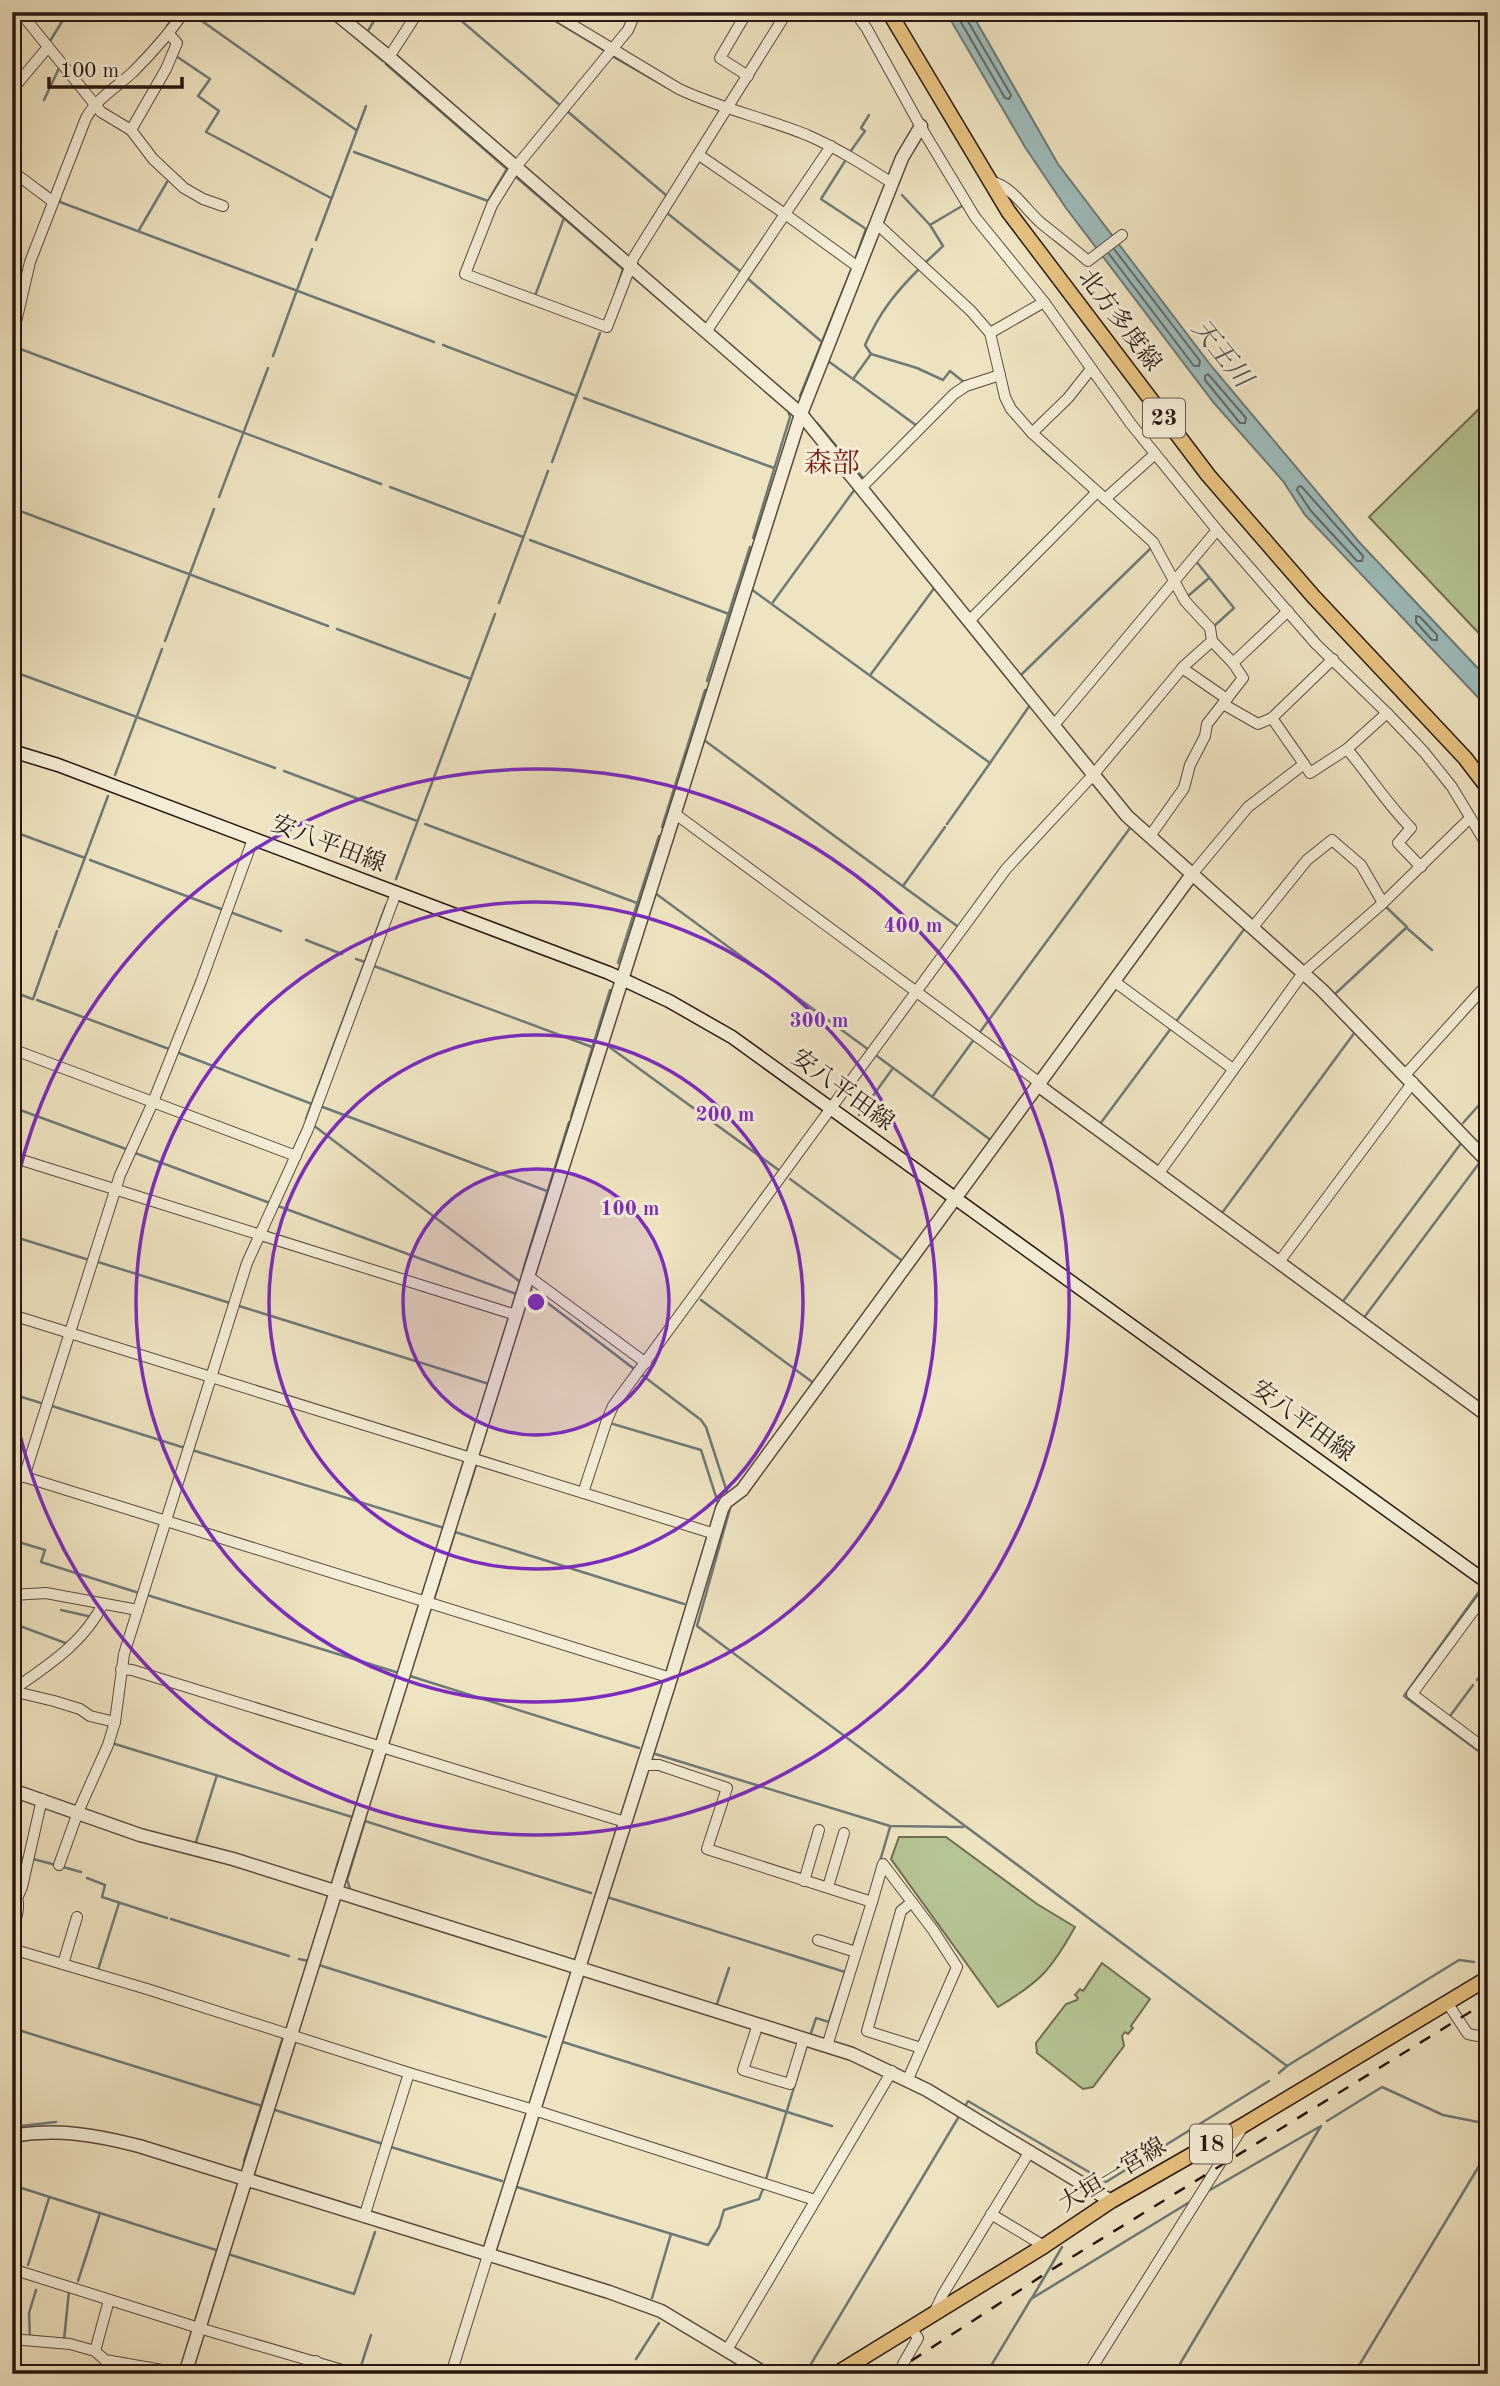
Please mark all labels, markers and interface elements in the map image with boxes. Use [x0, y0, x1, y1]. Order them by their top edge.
scale bar [49, 46, 182, 90]
text: 100 m [60, 61, 119, 82]
street label: 北方多度線 [1073, 264, 1167, 376]
water label: 天王川 [1186, 314, 1259, 395]
road number: 23 [1143, 398, 1185, 438]
district label: 森部 [804, 448, 860, 479]
street label: 安八平田線 [268, 809, 389, 878]
text: 400 m [883, 916, 943, 937]
text: 300 m [789, 1011, 849, 1032]
street label: 安八平田線 [786, 1044, 899, 1136]
text: 200 m [695, 1105, 755, 1126]
text: 100 m [600, 1199, 660, 1220]
centre of rings [524, 1290, 548, 1314]
street label: 安八平田線 [1246, 1375, 1359, 1467]
road number: 18 [1190, 2124, 1232, 2164]
street label: 大垣一宮線 [1054, 2132, 1171, 2217]

